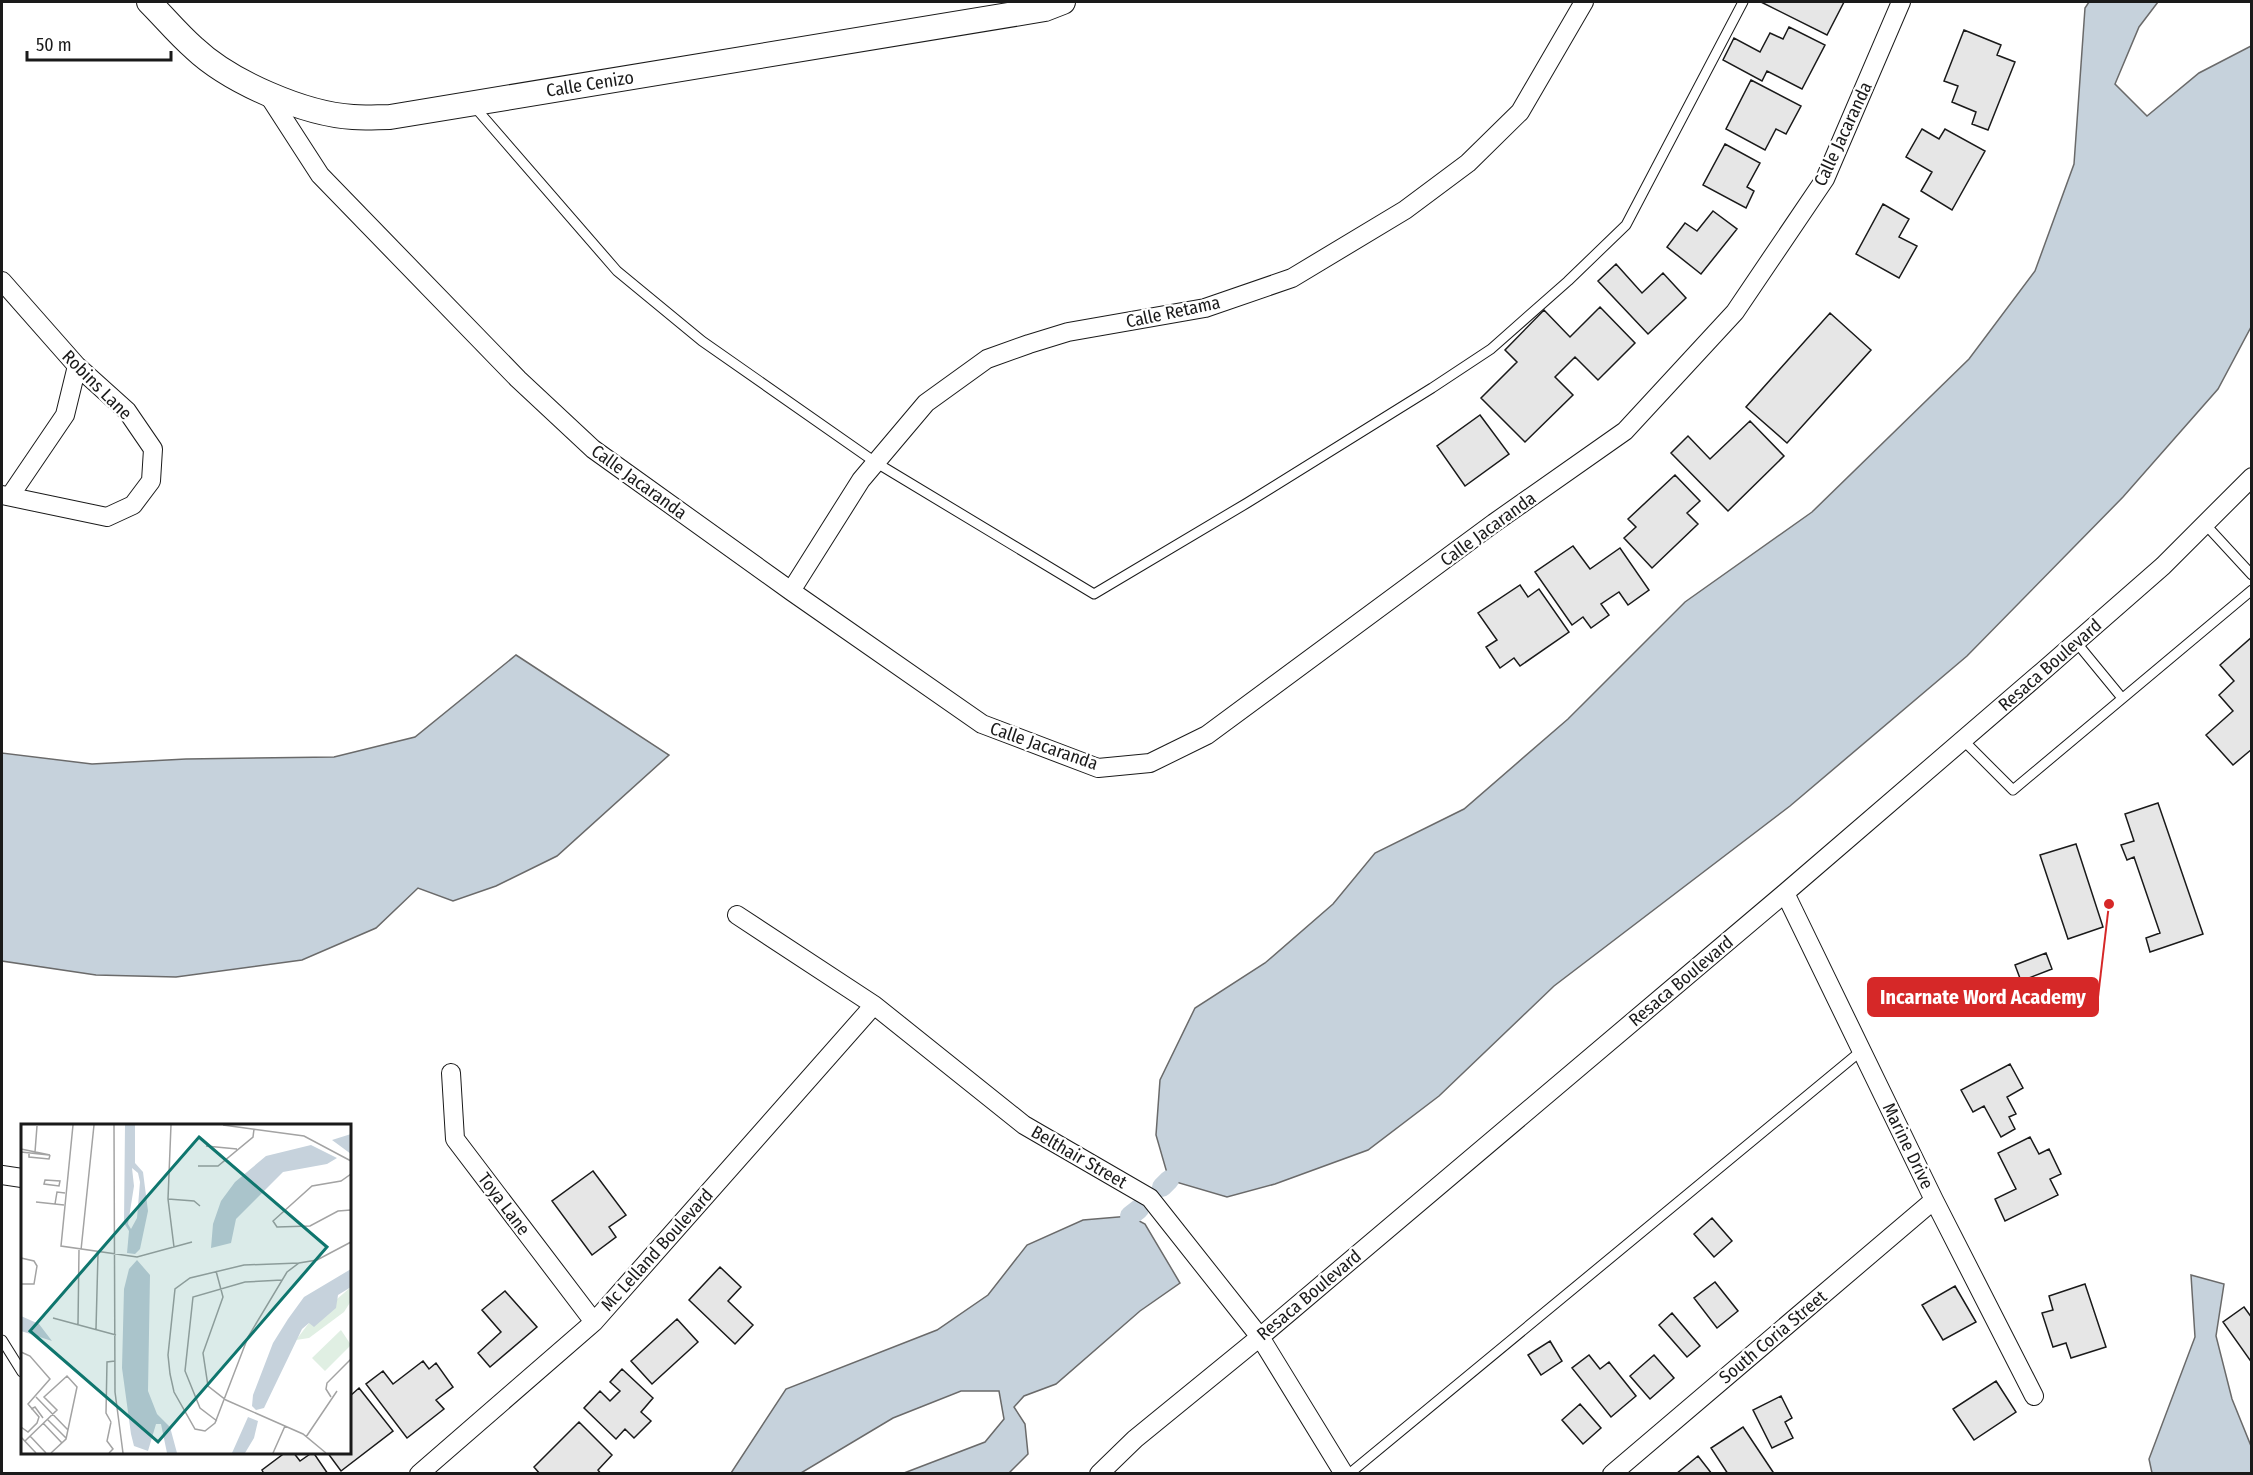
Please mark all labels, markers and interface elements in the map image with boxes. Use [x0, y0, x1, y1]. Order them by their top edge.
scale bar [27, 24, 171, 62]
text: 50 m [36, 34, 72, 56]
street label: Calle Cenizo [545, 66, 635, 102]
street label: Calle Jacaranda [1809, 78, 1877, 190]
street label: Calle Retama [1124, 291, 1222, 333]
street label: Robins Lane [58, 346, 137, 425]
street label: Calle Jacaranda [587, 440, 691, 524]
street label: Calle Jacaranda [1436, 487, 1540, 571]
street label: Resaca Boulevard [1994, 614, 2106, 716]
street label: Calle Jacaranda [987, 717, 1101, 775]
street label: Resaca Boulevard [1624, 931, 1738, 1031]
callout: Incarnate Word Academy [1868, 978, 2098, 1016]
text: Incarnate Word Academy [1880, 985, 2086, 1009]
street label: Marine Drive [1878, 1099, 1938, 1193]
street label: Belthair Street [1027, 1121, 1131, 1193]
inset map [21, 1124, 351, 1454]
street label: Toya Lane [473, 1168, 535, 1240]
street label: Mc Lelland Boulevard [596, 1184, 718, 1316]
street label: Resaca Boulevard [1252, 1245, 1366, 1345]
street label: South Coria Street [1715, 1286, 1831, 1388]

